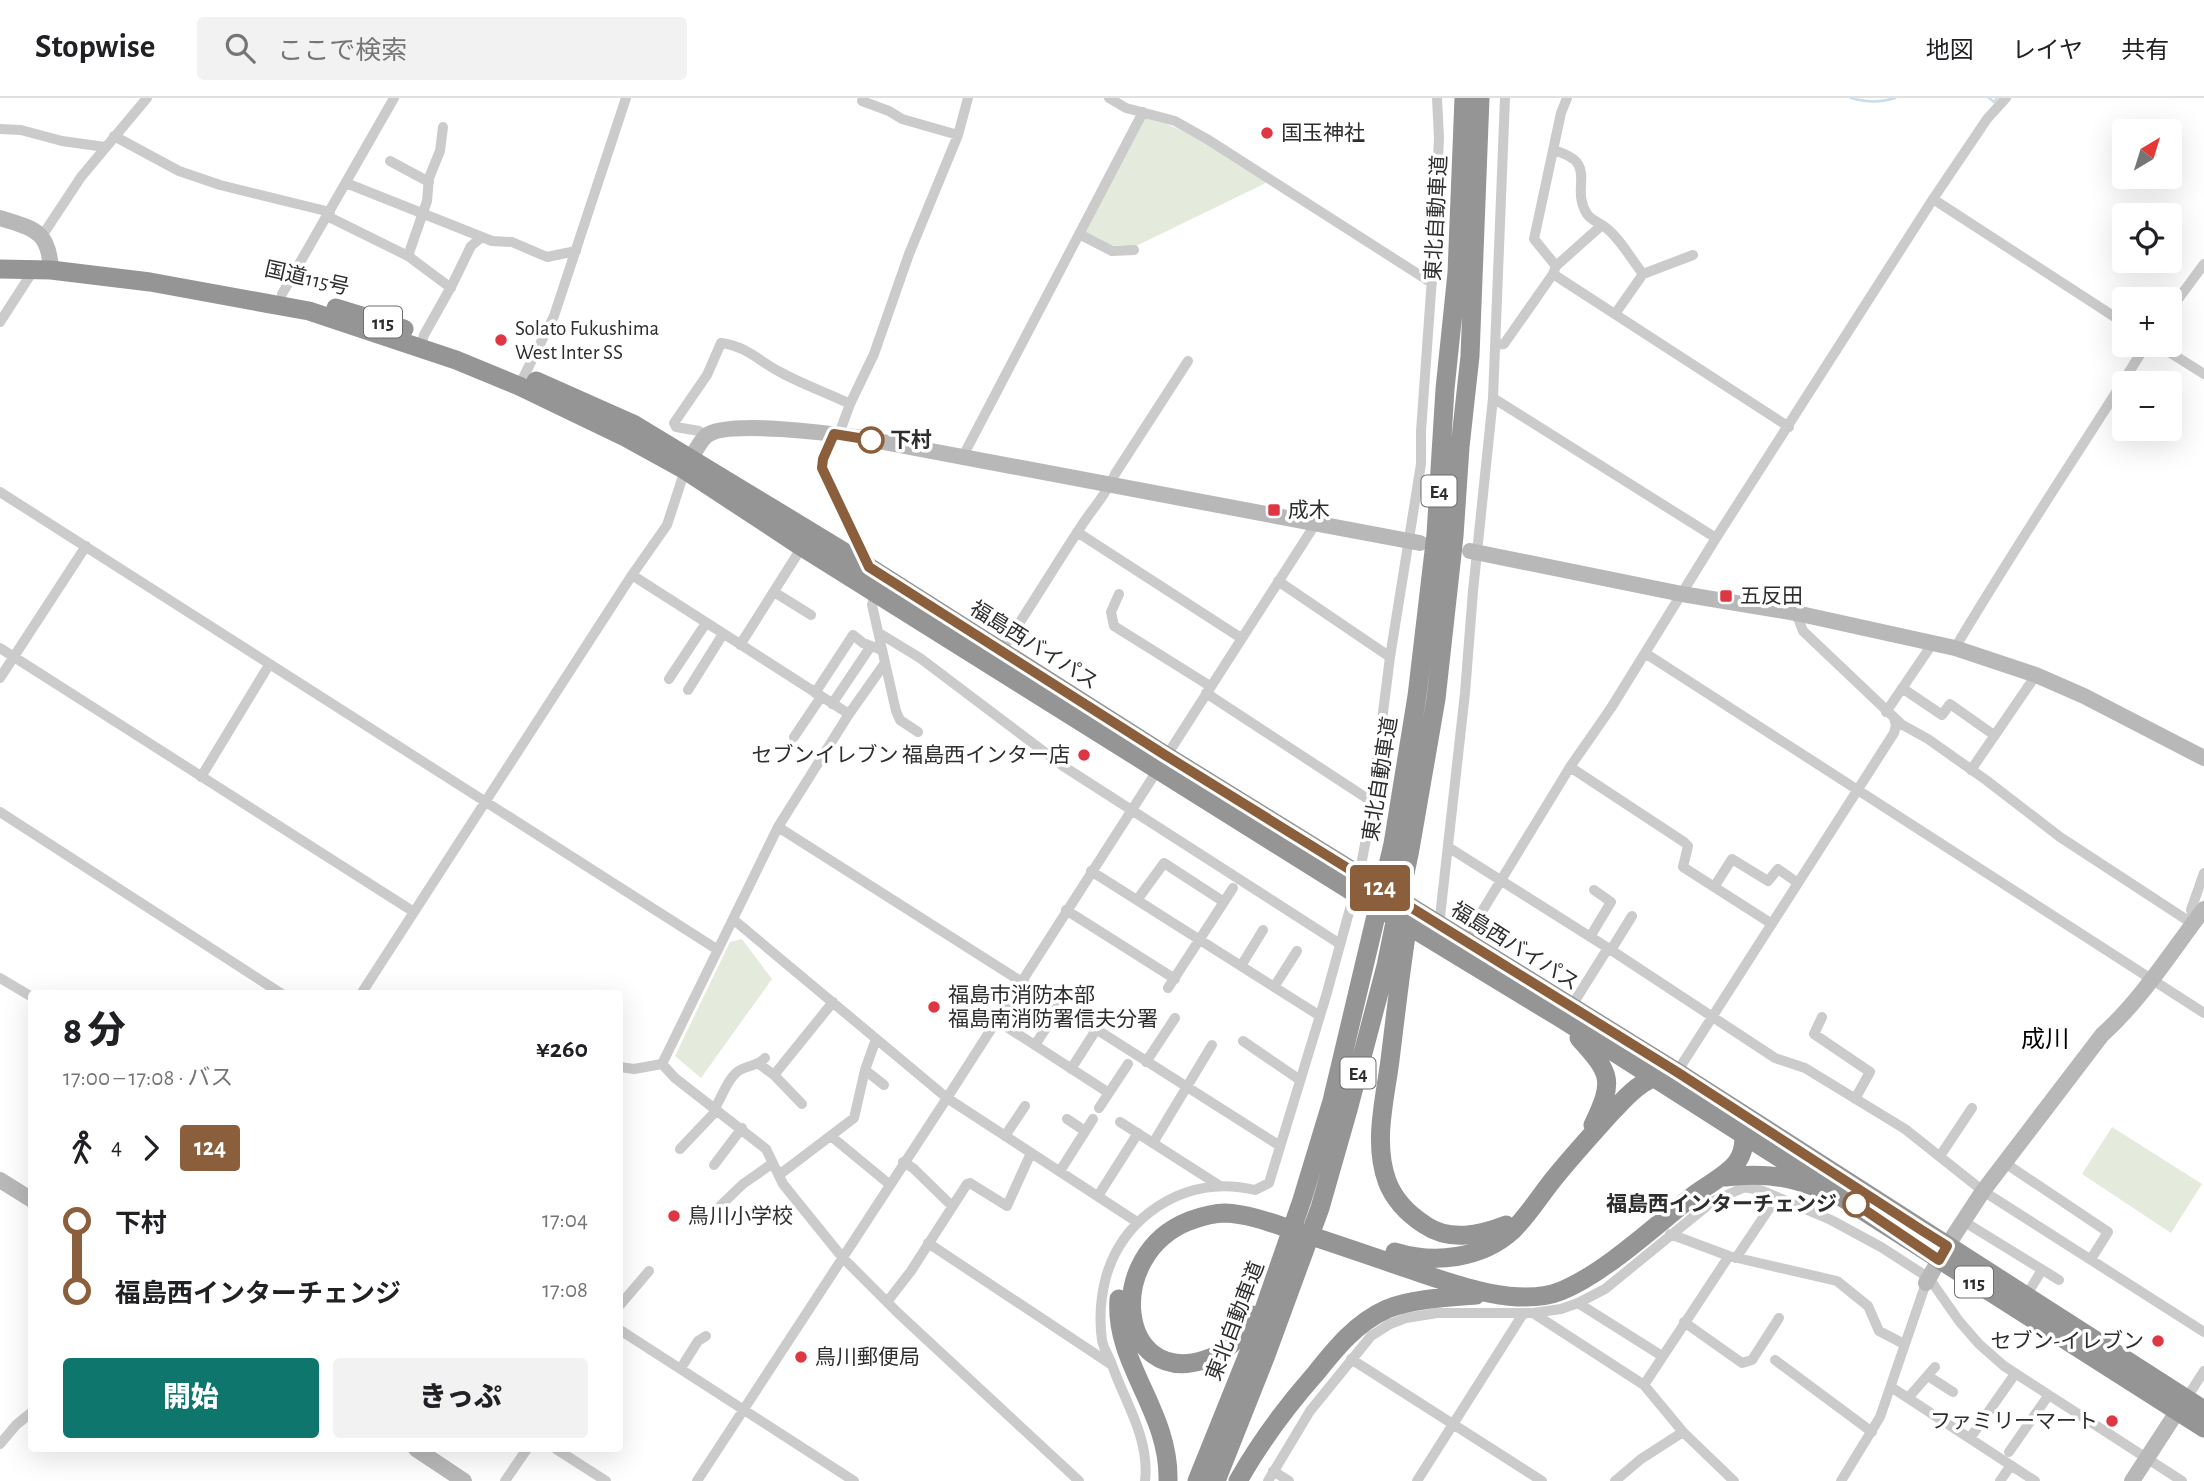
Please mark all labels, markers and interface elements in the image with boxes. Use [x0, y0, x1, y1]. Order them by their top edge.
search box [197, 17, 687, 80]
icon: search [221, 29, 259, 67]
text: Stopwise [35, 31, 155, 64]
text: ここで検索 [277, 38, 407, 64]
text: 地図 [1926, 39, 1974, 63]
text: レイヤ [2012, 39, 2083, 63]
text: 共有 [2121, 39, 2169, 63]
north arrow [2112, 119, 2182, 189]
map controls [2112, 119, 2182, 441]
place label: 国玉神社 [1281, 122, 1365, 144]
marker: 国玉神社 [1259, 125, 1275, 141]
street label: 東北自動車道 [1422, 155, 1450, 281]
button: locate [2112, 203, 2182, 273]
street label: 国道115号 [263, 258, 351, 298]
button: + [2112, 287, 2182, 357]
road number: 115 [364, 306, 402, 338]
place label: Solato Fukushima West Inter SS [515, 318, 660, 363]
marker: Solato Fukushima West Inter SS [493, 332, 509, 348]
button: − [2112, 371, 2182, 441]
marker: 下村 [858, 427, 884, 453]
place label: 下村 [890, 428, 932, 451]
road number: E4 [1422, 476, 1456, 506]
place label: 成木 [1288, 499, 1330, 521]
marker: 成木 [1266, 502, 1282, 518]
place label: 五反田 [1740, 586, 1803, 607]
marker: 五反田 [1718, 588, 1734, 604]
street label: 福島西バイパス [966, 597, 1102, 693]
street label: 東北自動車道 [1359, 715, 1401, 843]
place label: セブンイレブン 福島西インター店 [752, 743, 1070, 766]
marker: セブンイレブン 福島西インター店 [1076, 747, 1092, 763]
line badge: 124 [1340, 865, 1420, 911]
text: 124 [1364, 876, 1396, 900]
street label: 福島西バイパス [1447, 898, 1583, 994]
place label: 福島市消防本部 福島南消防署信夫分署 [948, 984, 1158, 1030]
marker: 福島市消防本部 福島南消防署信夫分署 [926, 999, 942, 1015]
text: 8 分 [63, 1013, 126, 1051]
district label: 成川 [2021, 1026, 2069, 1052]
text: ¥260 [536, 1036, 588, 1062]
road number: E4 [1340, 1057, 1376, 1088]
text: 17:00 – 17:08 · バス [63, 1067, 233, 1090]
icon: walk [63, 1129, 101, 1167]
icon: forward [132, 1129, 170, 1167]
text: 4 [111, 1136, 122, 1159]
text: 124 [194, 1136, 226, 1160]
marker: 福島西インターチェンジ [1843, 1191, 1869, 1217]
place label: 福島西インターチェンジ [1606, 1193, 1837, 1215]
place label: 鳥川小学校 [688, 1205, 793, 1227]
marker: 鳥川小学校 [666, 1208, 682, 1224]
text: 17:04 [542, 1209, 588, 1232]
text: 下村 [115, 1211, 167, 1237]
street label: 東北自動車道 [1202, 1258, 1268, 1384]
road number: 115 [1955, 1266, 1993, 1298]
text: 17:08 [542, 1279, 588, 1302]
text: 福島西インターチェンジ [115, 1281, 401, 1307]
place label: セブン-イレブン [1991, 1329, 2144, 1352]
marker: セブン-イレブン [2150, 1333, 2166, 1349]
place label: 鳥川郵便局 [815, 1346, 920, 1368]
marker: 鳥川郵便局 [793, 1349, 809, 1365]
button: 開始 [63, 1358, 319, 1438]
button: きっぷ [333, 1358, 588, 1438]
place label: ファミリーマート [1930, 1411, 2098, 1432]
marker: ファミリーマート [2104, 1413, 2120, 1429]

